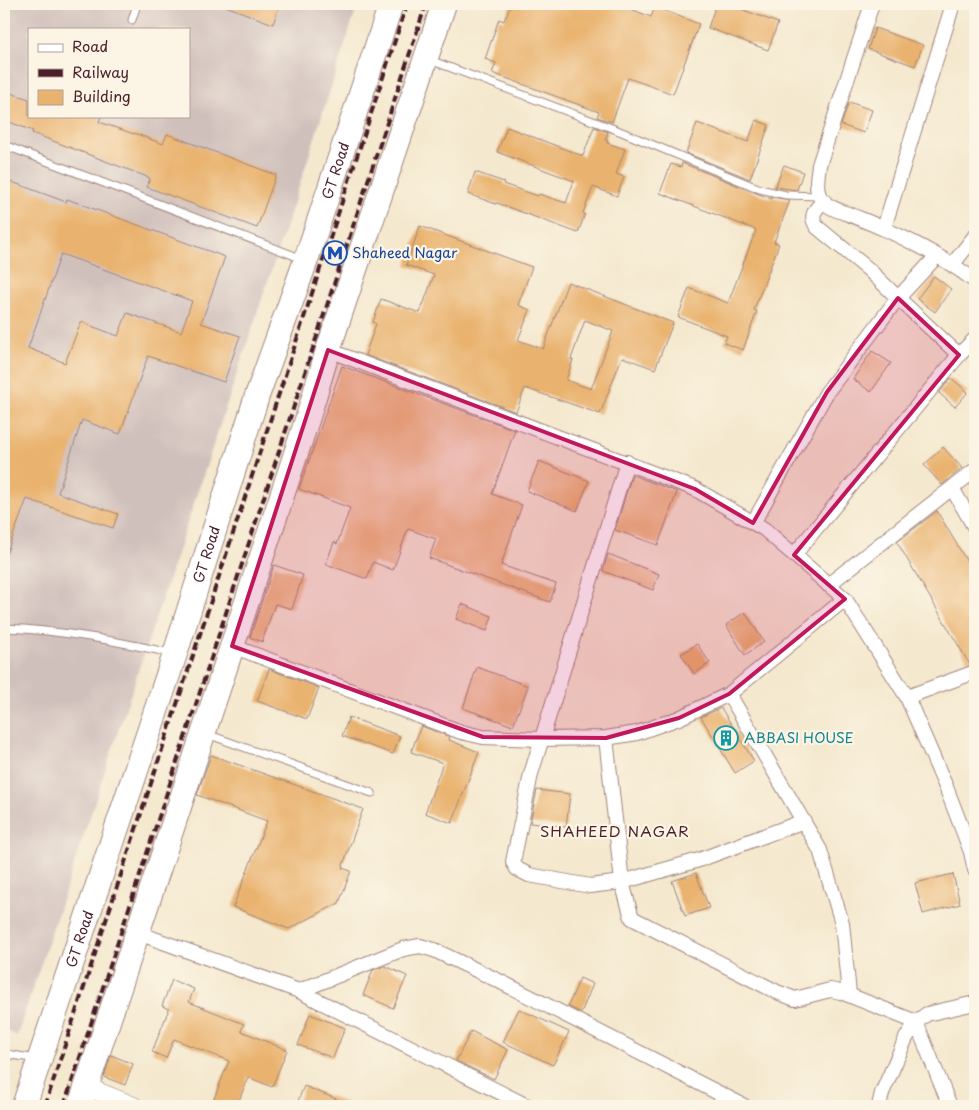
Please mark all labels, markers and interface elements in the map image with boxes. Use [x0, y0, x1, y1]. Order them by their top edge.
legend [28, 28, 190, 118]
text: Road [72, 34, 108, 57]
text: Railway [72, 60, 129, 83]
text: Building [72, 84, 131, 107]
street label: GT Road [316, 139, 354, 202]
metro station icon: Shaheed Nagar [322, 240, 348, 266]
place label: Shaheed Nagar [352, 242, 458, 263]
street label: GT Road [187, 523, 225, 586]
building icon: ABBASI HOUSE [713, 725, 739, 751]
place label: ABBASI HOUSE [744, 727, 854, 748]
district label: SHAHEED NAGAR [540, 819, 690, 842]
street label: GT Road [60, 908, 99, 970]

